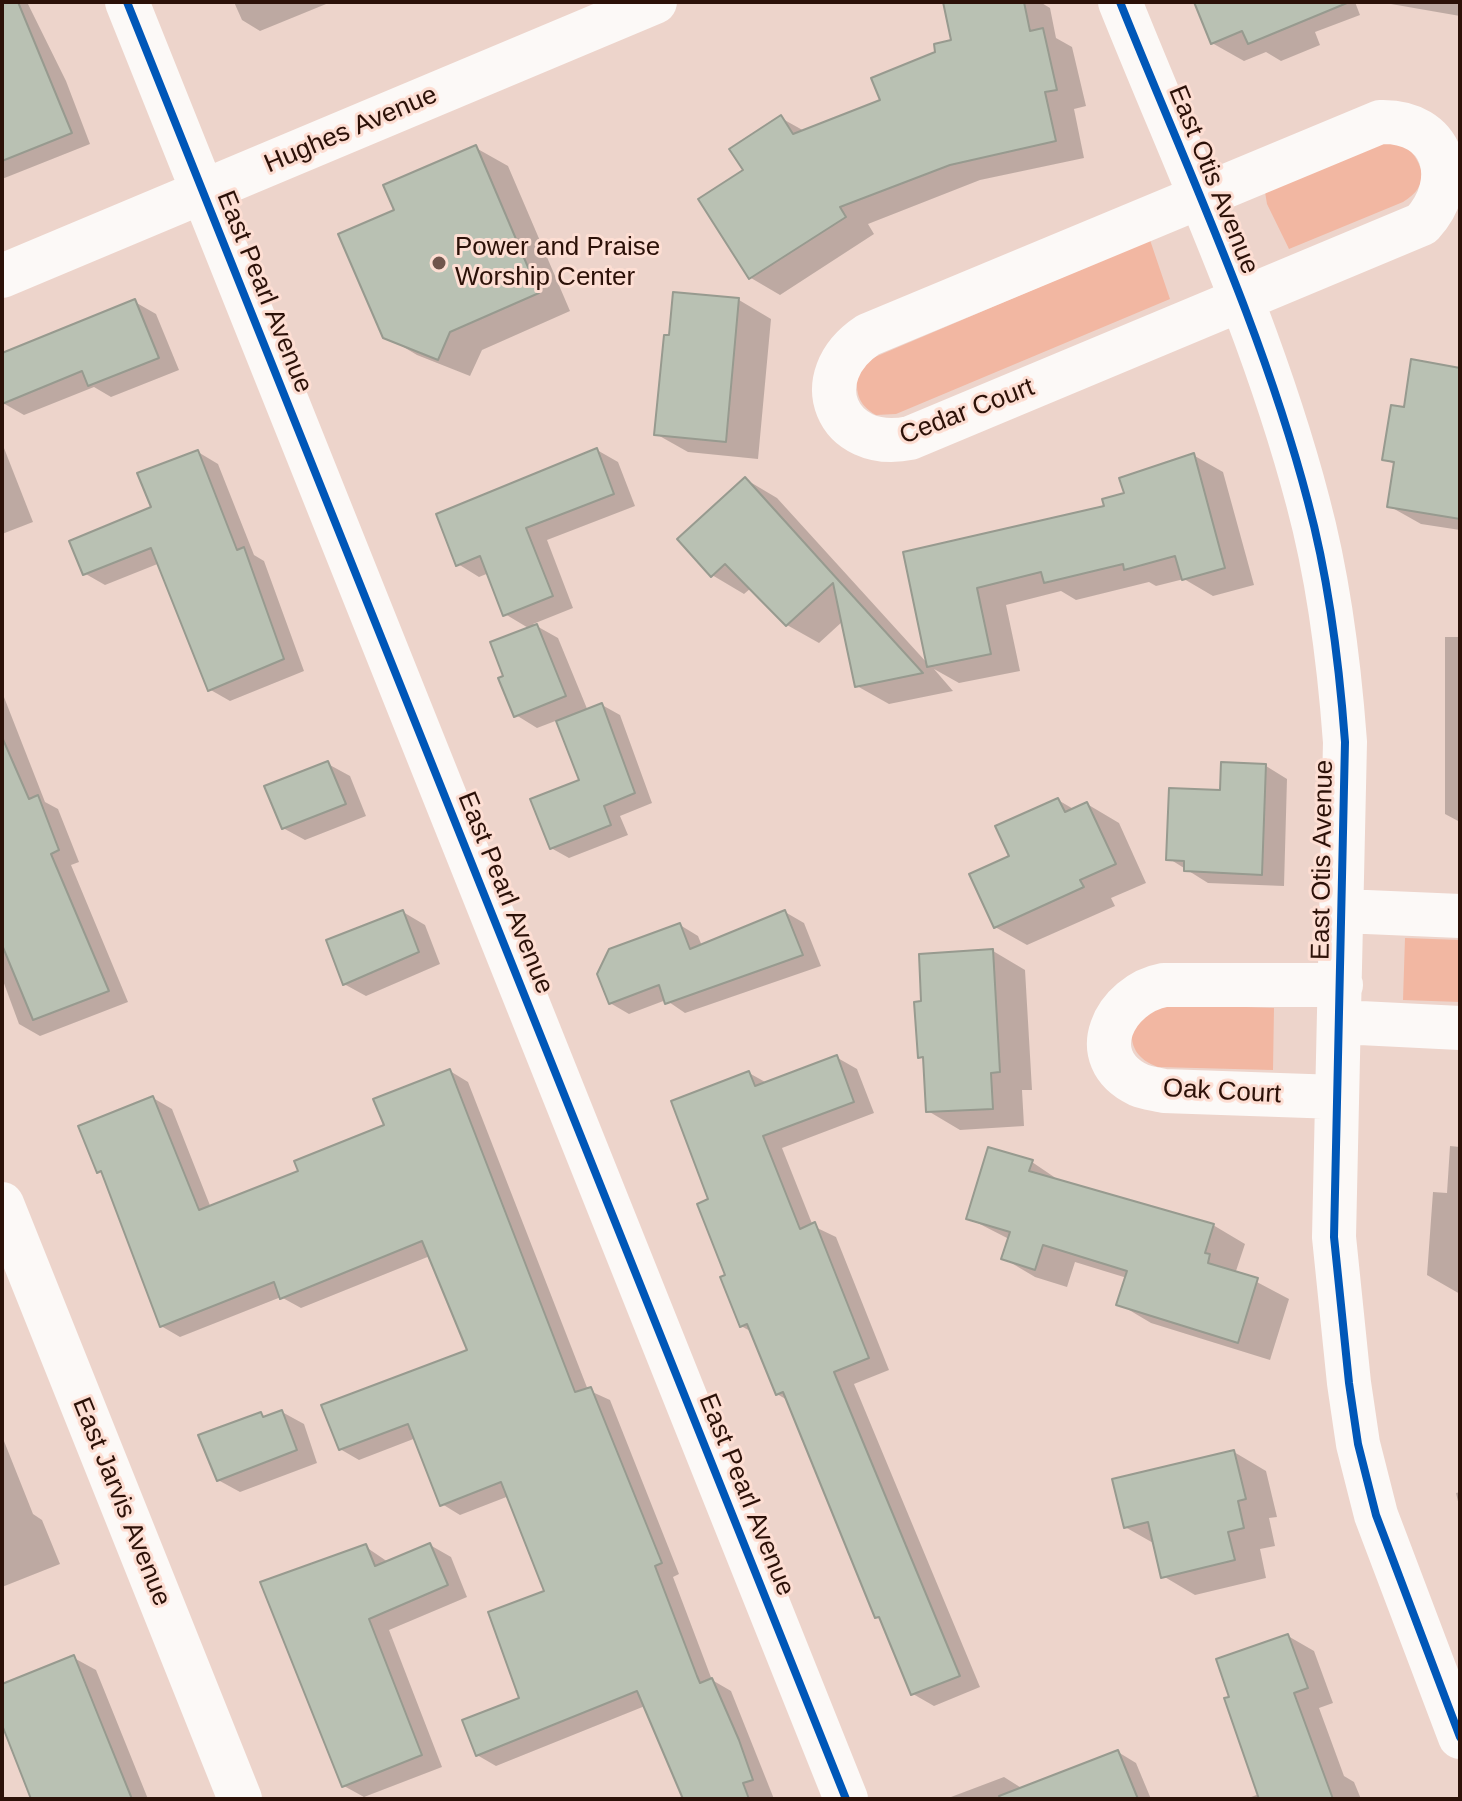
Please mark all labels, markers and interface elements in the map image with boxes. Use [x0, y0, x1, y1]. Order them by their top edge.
street label: Hughes Avenue [260, 80, 442, 180]
street label: East Otis Avenue [1161, 81, 1265, 279]
street label: East Pearl Avenue [209, 187, 319, 397]
place label: Power and Praise Worship Center [455, 232, 660, 294]
marker: Power and Praise Worship Center [430, 254, 448, 272]
street label: Cedar Court [895, 372, 1039, 452]
street label: East Otis Avenue [1306, 760, 1340, 960]
street label: East Pearl Avenue [450, 788, 560, 998]
street label: Oak Court [1162, 1073, 1282, 1111]
street label: East Pearl Avenue [691, 1390, 801, 1600]
street label: East Jarvis Avenue [65, 1393, 177, 1611]

